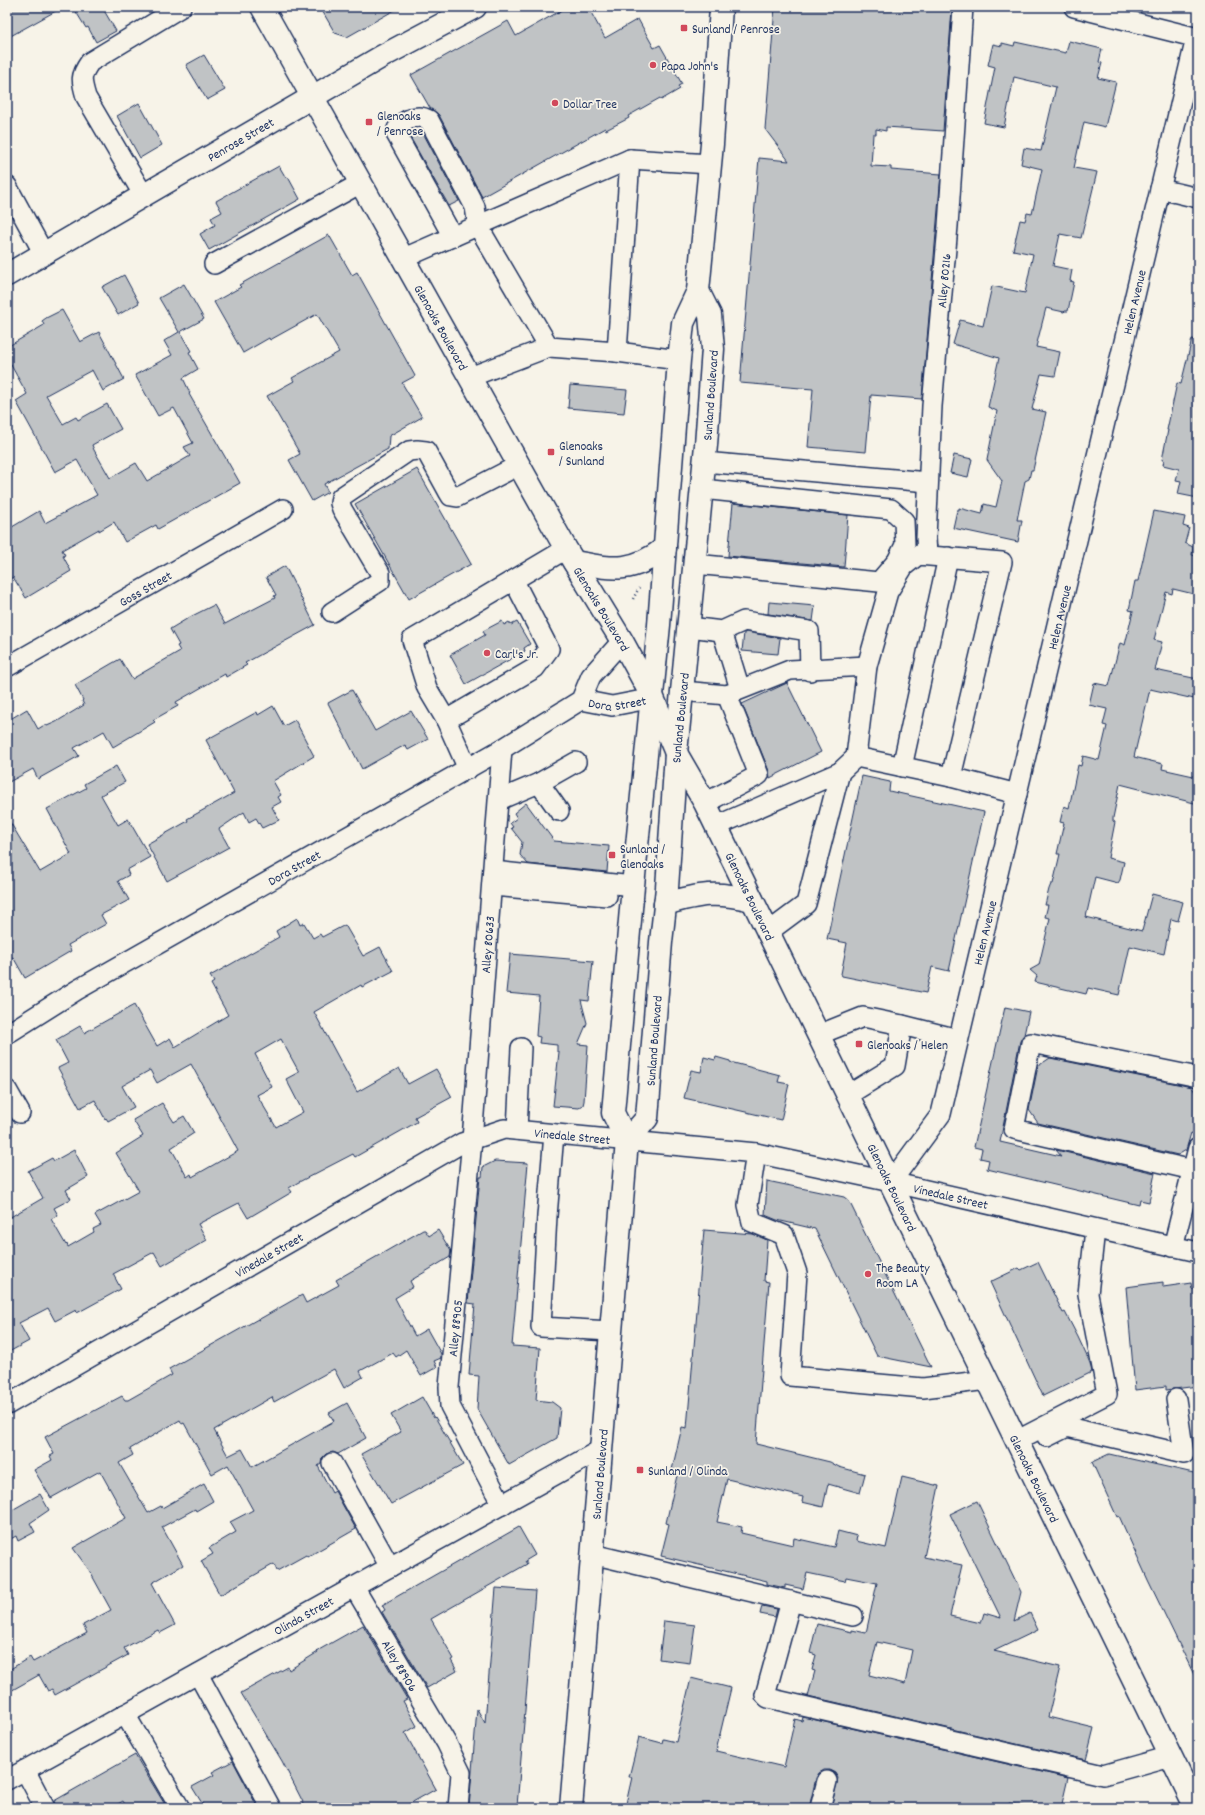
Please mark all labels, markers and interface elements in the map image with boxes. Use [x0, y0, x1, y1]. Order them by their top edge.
place label: Sunland / Penrose [692, 21, 780, 40]
marker: Sunland / Penrose [679, 23, 689, 33]
place label: Papa John's [661, 58, 719, 77]
marker: Papa John's [648, 60, 658, 70]
place label: Dollar Tree [563, 96, 617, 115]
marker: Dollar Tree [550, 98, 560, 108]
place label: Glenoaks / Penrose [377, 108, 423, 142]
street label: Penrose Street [205, 114, 278, 168]
marker: Glenoaks / Penrose [364, 117, 374, 127]
street label: Alley 80216 [934, 253, 958, 309]
street label: Helen Avenue [1119, 268, 1153, 337]
street label: Glenoaks Boulevard [408, 282, 471, 375]
street label: Sunland Boulevard [699, 350, 725, 441]
place label: Glenoaks / Sunland [559, 438, 604, 472]
marker: Glenoaks / Sunland [546, 447, 556, 457]
street label: Glenoaks Boulevard [567, 564, 633, 655]
street label: Goss Street [116, 567, 176, 613]
street label: Helen Avenue [1044, 583, 1078, 652]
place label: Carl's Jr. [495, 646, 538, 665]
marker: Carl's Jr. [482, 648, 492, 658]
street label: Sunland Boulevard [668, 672, 696, 764]
street label: Dora Street [587, 692, 648, 718]
place label: Sunland / Glenoaks [620, 841, 666, 875]
street label: Dora Street [265, 847, 325, 892]
marker: Sunland / Glenoaks [607, 850, 617, 860]
street label: Glenoaks Boulevard [719, 850, 778, 944]
street label: Helen Avenue [970, 899, 1003, 967]
street label: Alley 80633 [478, 915, 501, 974]
street label: Sunland Boulevard [643, 995, 669, 1087]
place label: Glenoaks / Helen [867, 1037, 948, 1056]
marker: Glenoaks / Helen [854, 1039, 864, 1049]
street label: Vinedale Street [533, 1125, 611, 1151]
street label: Glenoaks Boulevard [861, 1141, 920, 1236]
street label: Vinedale Street [911, 1180, 990, 1216]
street label: Vinedale Street [232, 1229, 308, 1284]
place label: The Beauty Room LA [876, 1260, 930, 1294]
marker: The Beauty Room LA [863, 1269, 873, 1279]
street label: Alley 88905 [445, 1299, 469, 1358]
street label: Sunland Boulevard [588, 1428, 615, 1520]
street label: Glenoaks Boulevard [1003, 1432, 1062, 1527]
place label: Sunland / Olinda [648, 1463, 728, 1482]
marker: Sunland / Olinda [635, 1465, 645, 1475]
street label: Olinda Street [271, 1593, 338, 1642]
street label: Alley 88906 [375, 1637, 421, 1696]

